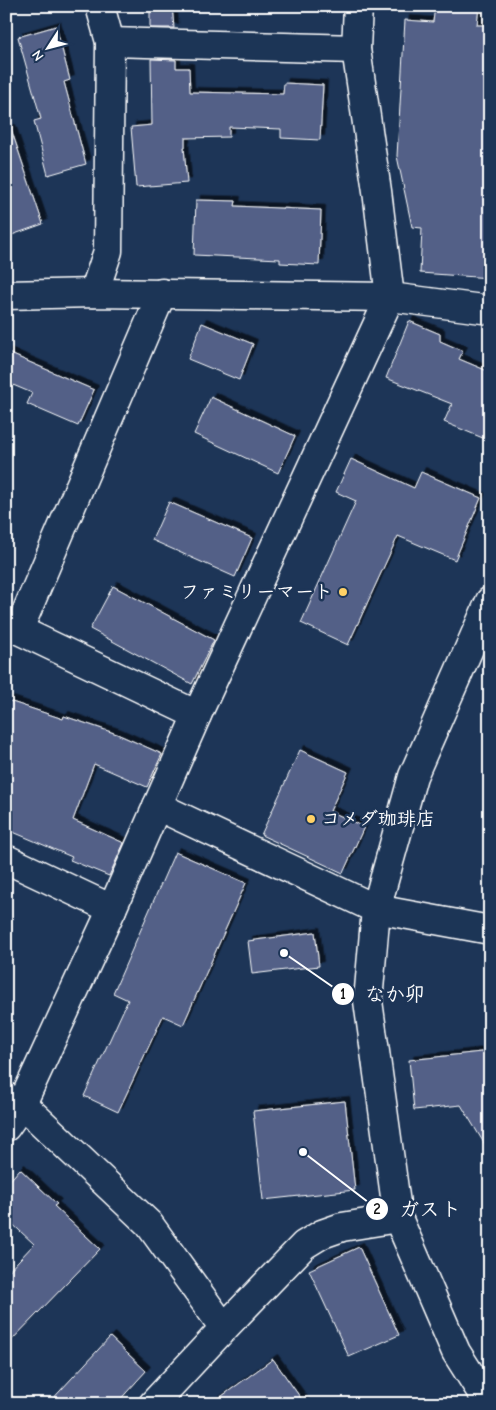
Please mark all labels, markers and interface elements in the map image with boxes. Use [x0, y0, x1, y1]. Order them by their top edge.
north arrow [22, 22, 72, 72]
text: N [28, 47, 47, 64]
place label: ファミリーマート [180, 581, 333, 603]
marker: ファミリーマート [337, 586, 349, 598]
place label: コメダ珈琲店 [321, 808, 435, 830]
marker: コメダ珈琲店 [305, 813, 317, 825]
callout: なか卯 [330, 976, 435, 1011]
text: なか卯 [365, 983, 425, 1006]
text: 1 [340, 985, 346, 1003]
callout: ガスト [365, 1192, 470, 1227]
text: ガスト [399, 1198, 461, 1221]
text: 2 [373, 1200, 381, 1218]

